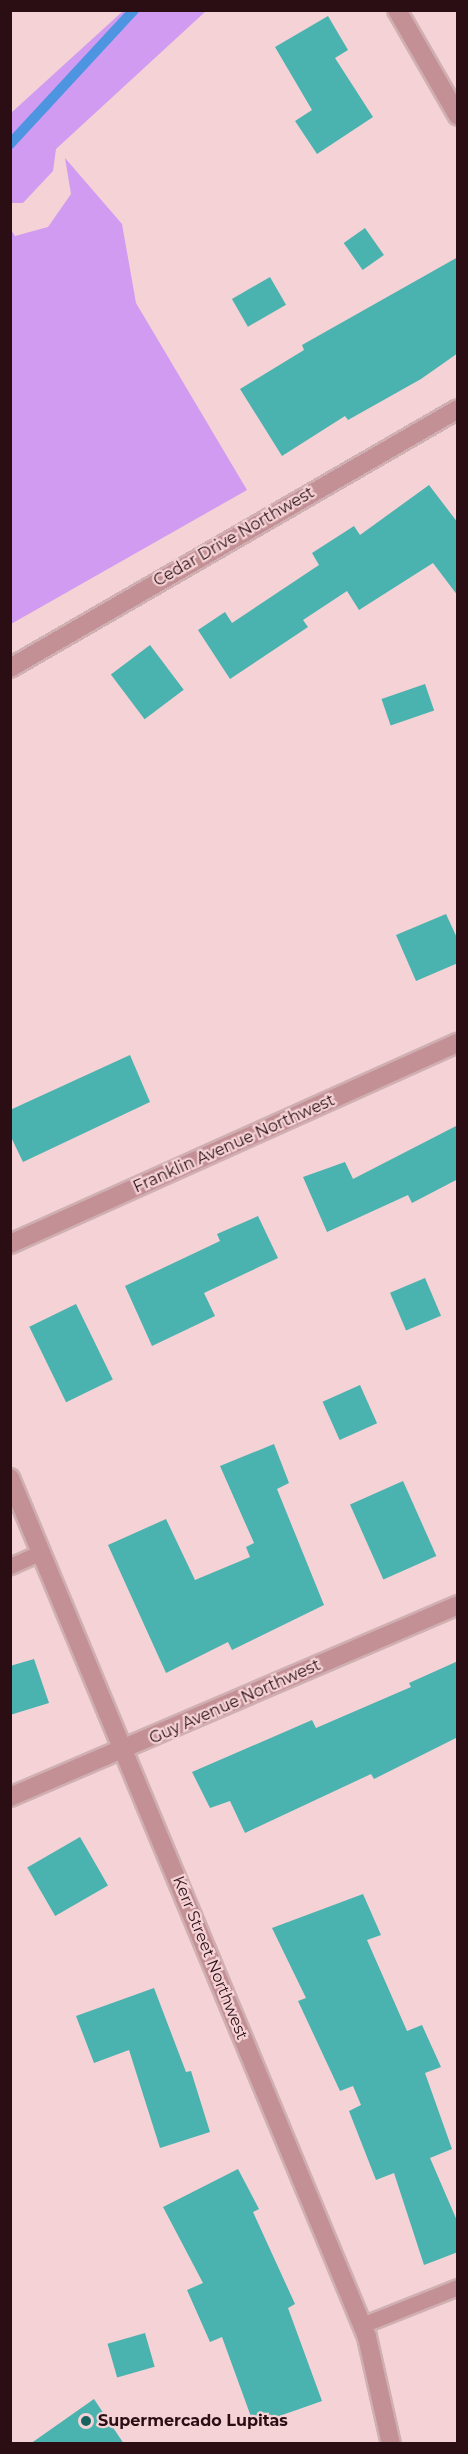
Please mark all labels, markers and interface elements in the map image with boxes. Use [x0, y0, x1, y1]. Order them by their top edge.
street label: Cedar Drive Northwest [150, 483, 318, 591]
street label: Franklin Avenue Northwest [130, 1091, 338, 1197]
street label: Guy Avenue Northwest [147, 1656, 323, 1748]
street label: Kerr Street Northwest [168, 1873, 252, 2043]
place label: Supermercado Lupitas [98, 2411, 288, 2431]
marker: Supermercado Lupitas [79, 2414, 93, 2428]

